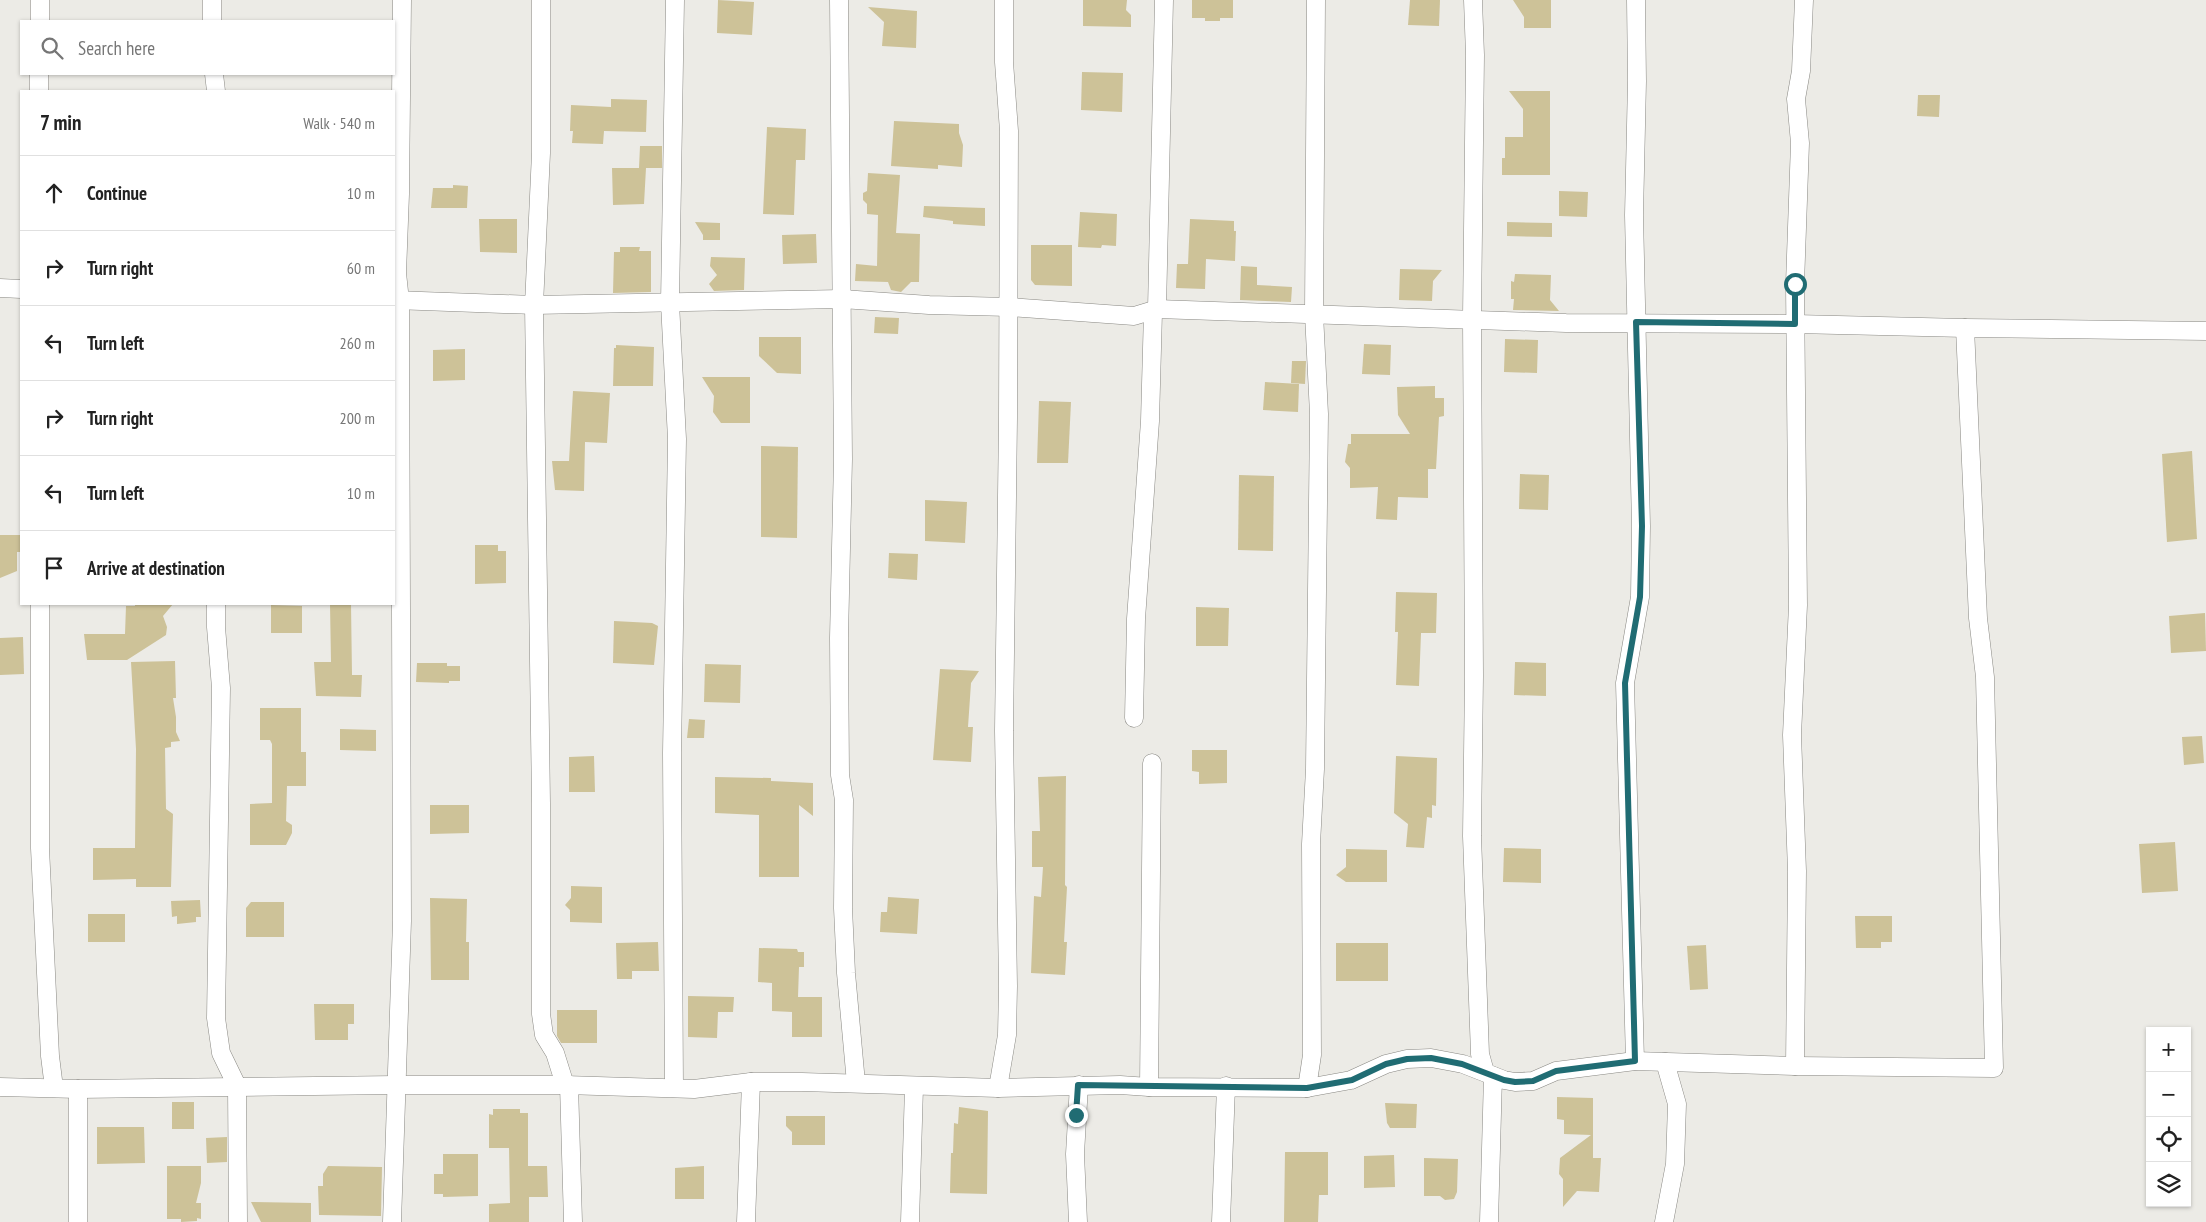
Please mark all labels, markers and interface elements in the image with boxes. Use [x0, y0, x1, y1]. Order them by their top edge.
search box [20, 20, 395, 75]
icon: search [38, 34, 66, 62]
text: Search here [78, 36, 155, 60]
text: 7 min [40, 109, 82, 136]
text: Walk · 540 m [303, 113, 375, 133]
icon: ahead [40, 179, 68, 207]
text: Continue [87, 181, 147, 205]
text: 10 m [347, 183, 375, 203]
icon: right [40, 254, 68, 282]
text: Turn right [87, 256, 153, 280]
text: 60 m [347, 258, 375, 278]
route start [1784, 273, 1807, 296]
icon: left [40, 329, 68, 357]
text: Turn left [87, 331, 144, 355]
text: 260 m [340, 333, 375, 353]
icon: right [40, 404, 68, 432]
text: Turn right [87, 406, 153, 430]
text: 200 m [340, 408, 375, 428]
icon: left [40, 479, 68, 507]
text: Turn left [87, 481, 144, 505]
text: 10 m [347, 483, 375, 503]
icon: arrive [40, 554, 68, 582]
text: Arrive at destination [87, 556, 225, 580]
map controls [2146, 1027, 2191, 1207]
button: + [2146, 1027, 2191, 1072]
button: − [2146, 1072, 2191, 1117]
route end [1065, 1104, 1088, 1127]
button: locate [2146, 1117, 2191, 1162]
button: layers [2146, 1162, 2191, 1207]

